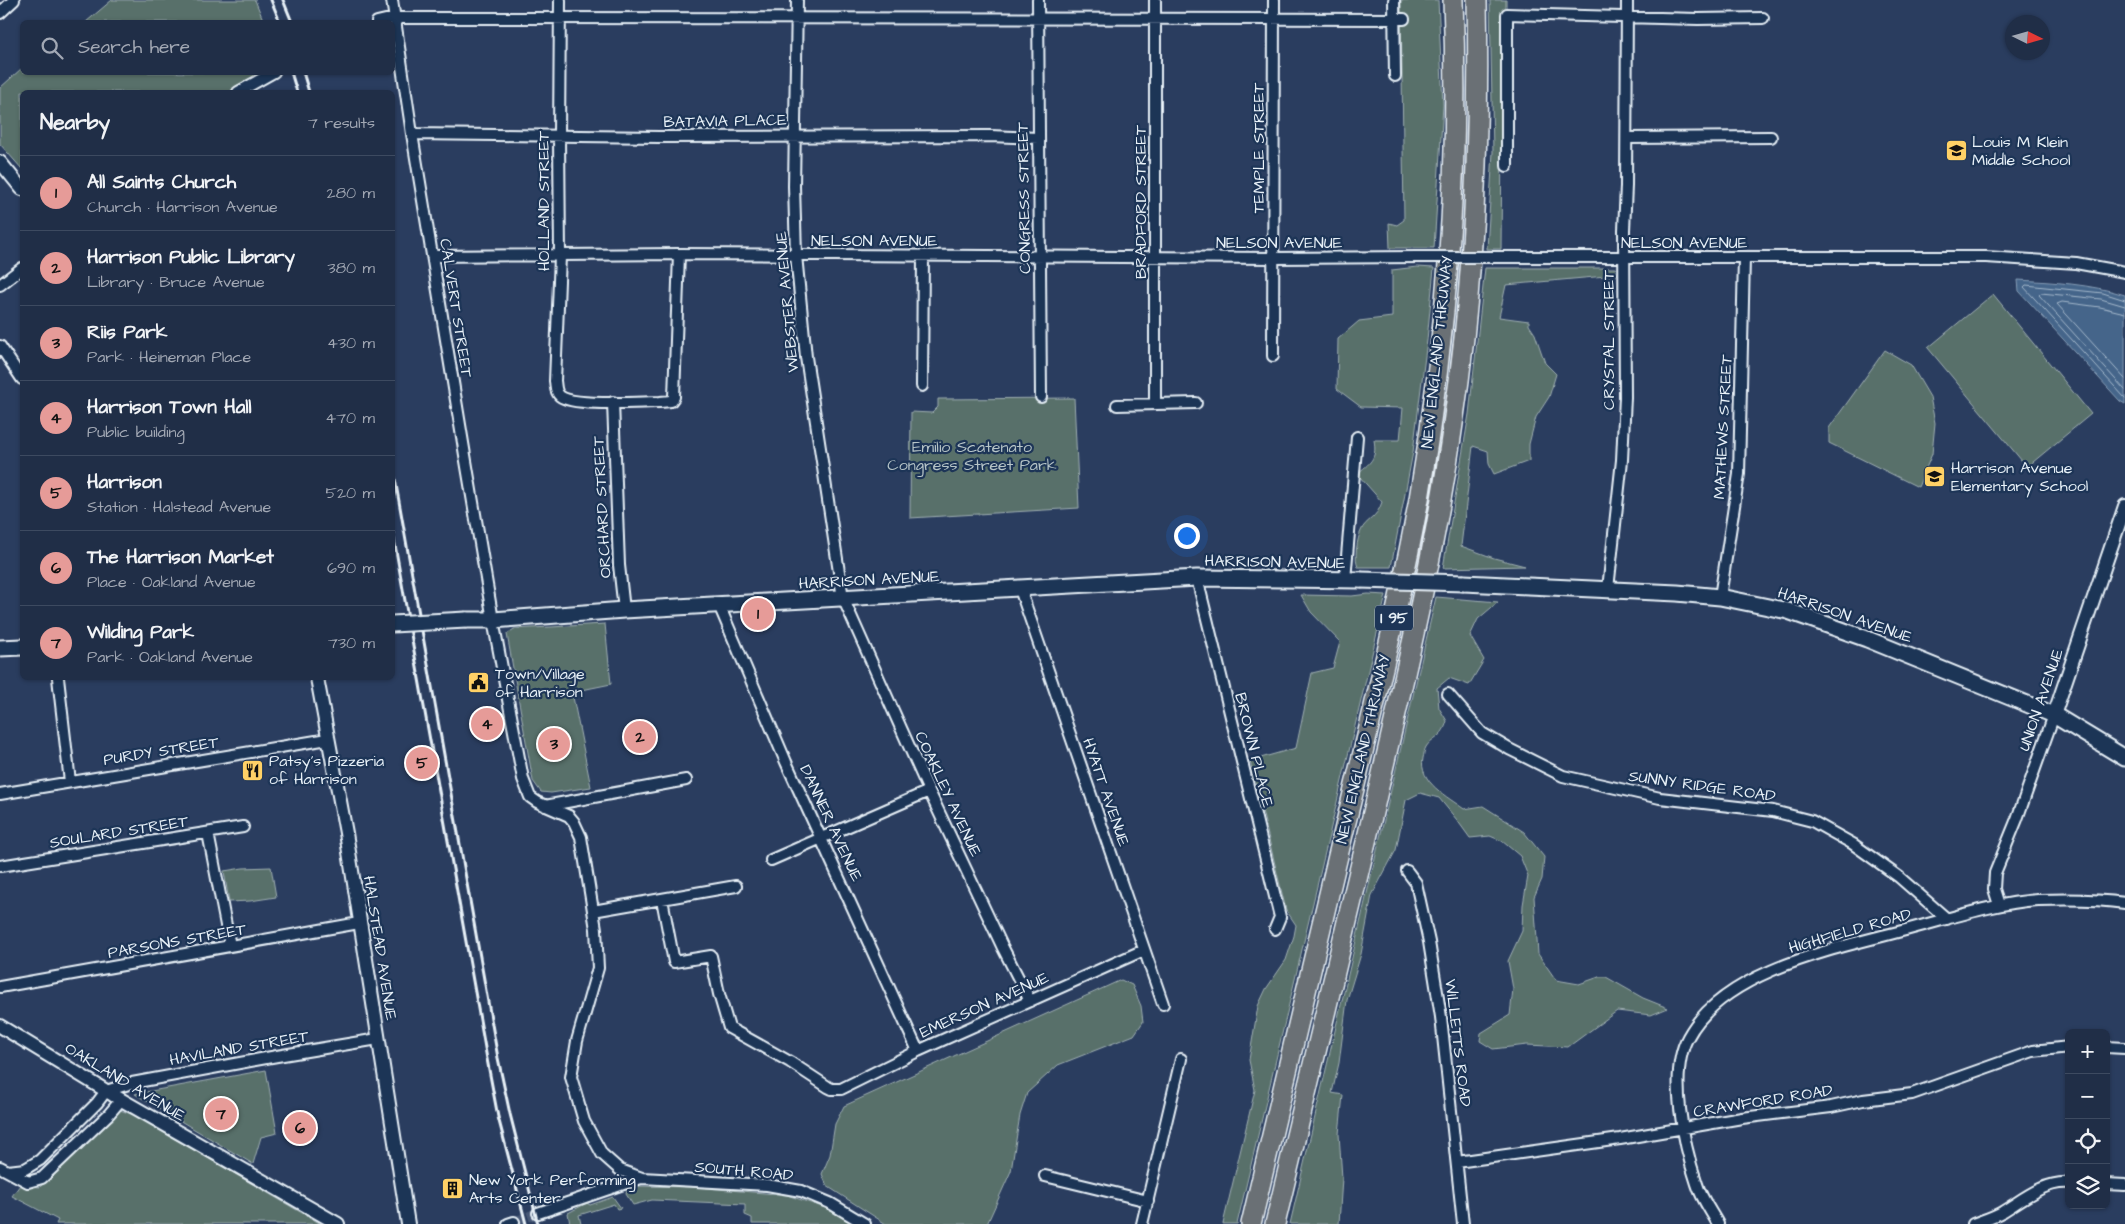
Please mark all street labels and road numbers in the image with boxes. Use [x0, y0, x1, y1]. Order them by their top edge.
street label: TEMPLE STREET [1248, 83, 1270, 213]
street label: BATAVIA PLACE [663, 109, 787, 133]
street label: CONGRESS STREET [1012, 122, 1036, 274]
street label: BRADFORD STREET [1130, 125, 1152, 279]
street label: HOLLAND STREET [533, 131, 555, 271]
street label: WEBSTER AVENUE [770, 230, 804, 374]
street label: NELSON AVENUE [811, 230, 938, 252]
street label: NELSON AVENUE [1216, 232, 1343, 254]
street label: NELSON AVENUE [1621, 232, 1748, 254]
street label: CALVERT STREET [434, 237, 478, 379]
street label: NEW ENGLAND THRUWAY [1416, 254, 1458, 449]
street label: CRYSTAL STREET [1598, 270, 1620, 410]
street label: MATHEWS STREET [1708, 354, 1738, 500]
street label: ORCHARD STREET [587, 435, 617, 579]
street label: HARRISON AVENUE [1204, 550, 1346, 574]
street label: HARRISON AVENUE [798, 565, 940, 595]
street label: HARRISON AVENUE [1775, 582, 1916, 649]
road number: I 95 [1375, 606, 1413, 630]
street label: UNION AVENUE [2013, 645, 2069, 754]
street label: NEW ENGLAND THRUWAY [1331, 652, 1396, 846]
street label: BROWN PLACE [1229, 690, 1279, 810]
street label: COAKLEY AVENUE [909, 728, 987, 861]
street label: PURDY STREET [102, 731, 220, 771]
street label: HYATT AVENUE [1077, 735, 1135, 850]
street label: DANNER AVENUE [794, 761, 868, 885]
street label: SUNNY RIDGE ROAD [1627, 765, 1777, 807]
street label: SOULARD STREET [48, 810, 190, 854]
street label: HALSTEAD AVENUE [358, 874, 402, 1022]
street label: HIGHFIELD ROAD [1786, 903, 1914, 959]
street label: PARSONS STREET [106, 918, 248, 964]
street label: EMERSON AVENUE [916, 966, 1053, 1043]
street label: WILLETTS ROAD [1439, 978, 1477, 1108]
street label: HAVILAND STREET [168, 1025, 310, 1071]
street label: OAKLAND AVENUE [61, 1037, 190, 1127]
street label: CRAWFORD ROAD [1692, 1079, 1834, 1123]
street label: SOUTH ROAD [694, 1156, 794, 1186]

